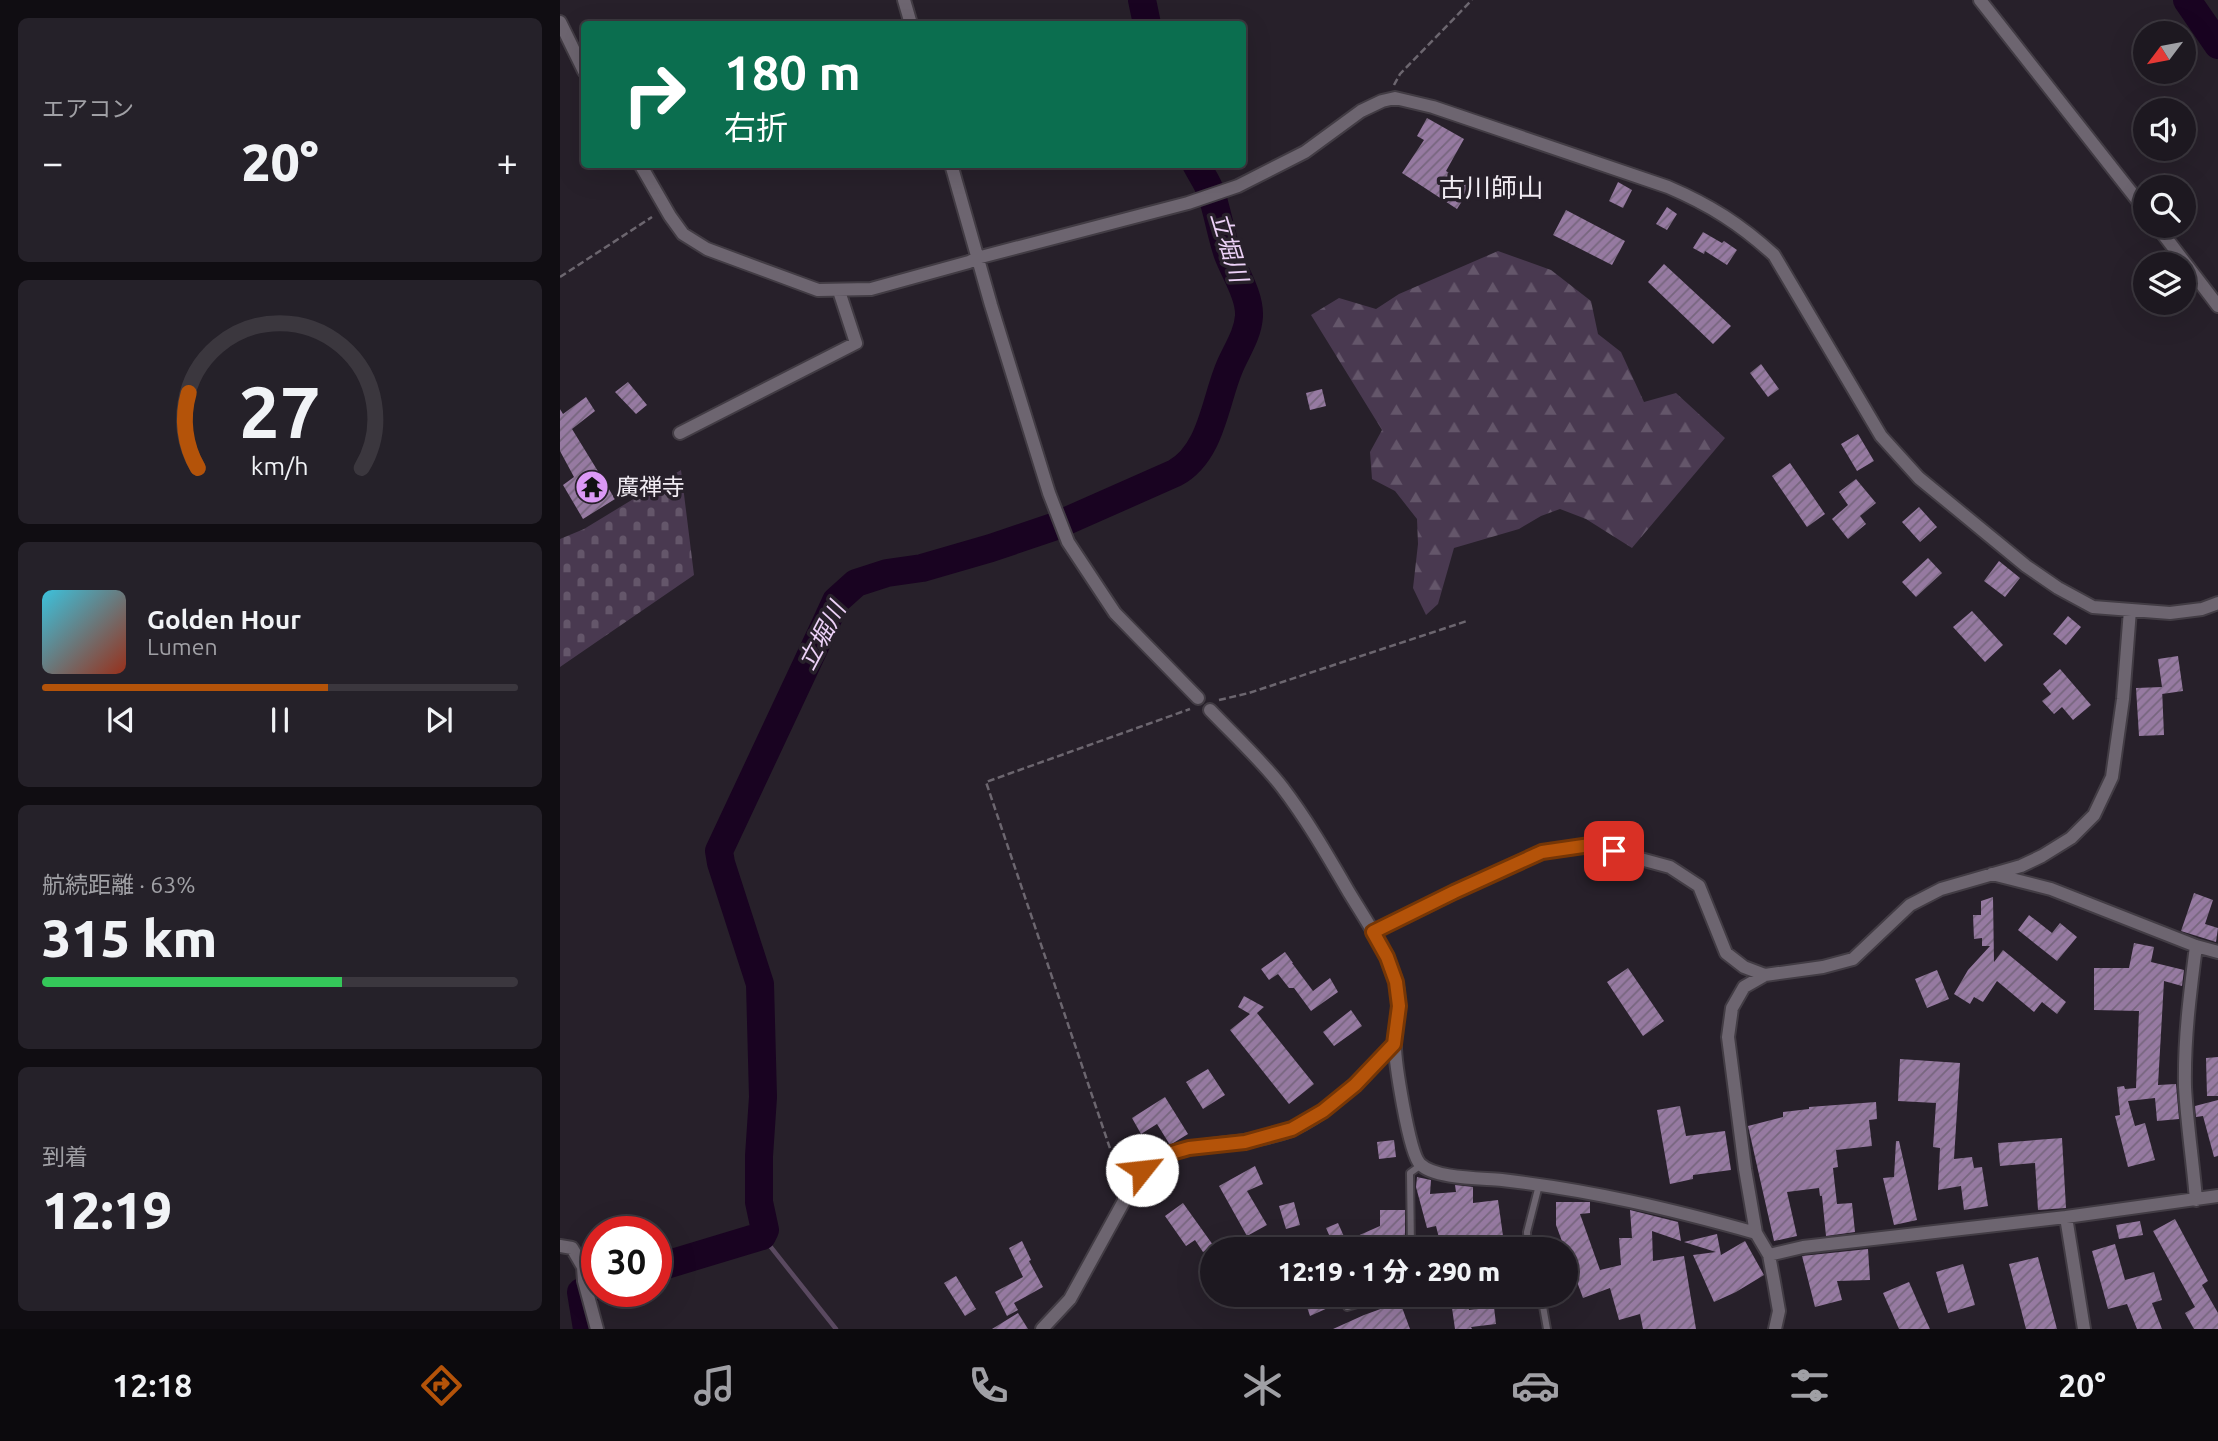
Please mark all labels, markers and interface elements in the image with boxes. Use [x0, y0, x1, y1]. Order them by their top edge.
north arrow [2133, 21, 2196, 84]
map controls [2133, 21, 2196, 315]
text: 180 m [724, 44, 861, 99]
icon: right [609, 49, 700, 140]
text: エアコン [42, 96, 134, 121]
button: sound [2133, 98, 2196, 161]
text: 右折 [724, 109, 788, 145]
text: 20° [241, 133, 319, 191]
text: − [42, 141, 63, 183]
text: + [497, 141, 518, 183]
district label: 古川師山 [1439, 173, 1543, 202]
button: search [2133, 175, 2196, 238]
water label: 立堀川 [1206, 208, 1254, 288]
button: layers [2133, 252, 2196, 315]
text: 27 [239, 371, 321, 453]
text: km/h [251, 452, 309, 480]
temple icon: 廣禅寺 [573, 468, 611, 506]
place label: 廣禅寺 [616, 474, 685, 499]
water label: 立堀川 [793, 595, 852, 674]
text: Golden Hour [147, 605, 301, 634]
text: Lumen [147, 634, 218, 659]
icon: previous [102, 701, 140, 739]
icon: pause [261, 701, 299, 739]
icon: next [420, 701, 458, 739]
pin [1584, 821, 1644, 881]
icon: arrive [1595, 832, 1633, 870]
text: 航続距離 · 63% [42, 872, 195, 897]
text: 315 km [42, 909, 217, 967]
position arrow [1105, 1133, 1179, 1207]
text: 到着 [42, 1144, 88, 1169]
text: 12:19 [42, 1181, 172, 1239]
speed limit sign: 30 [581, 1216, 672, 1307]
text: 12:19 · 1 分 · 290 m [1278, 1257, 1500, 1286]
icon: directions [417, 1361, 466, 1410]
icon: music [690, 1361, 739, 1410]
icon: phone [964, 1361, 1013, 1410]
icon: climate [1238, 1361, 1287, 1410]
icon: car [1511, 1361, 1560, 1410]
icon: filters [1785, 1361, 1834, 1410]
text: 12:18 [112, 1367, 192, 1403]
text: 20° [2058, 1367, 2106, 1403]

